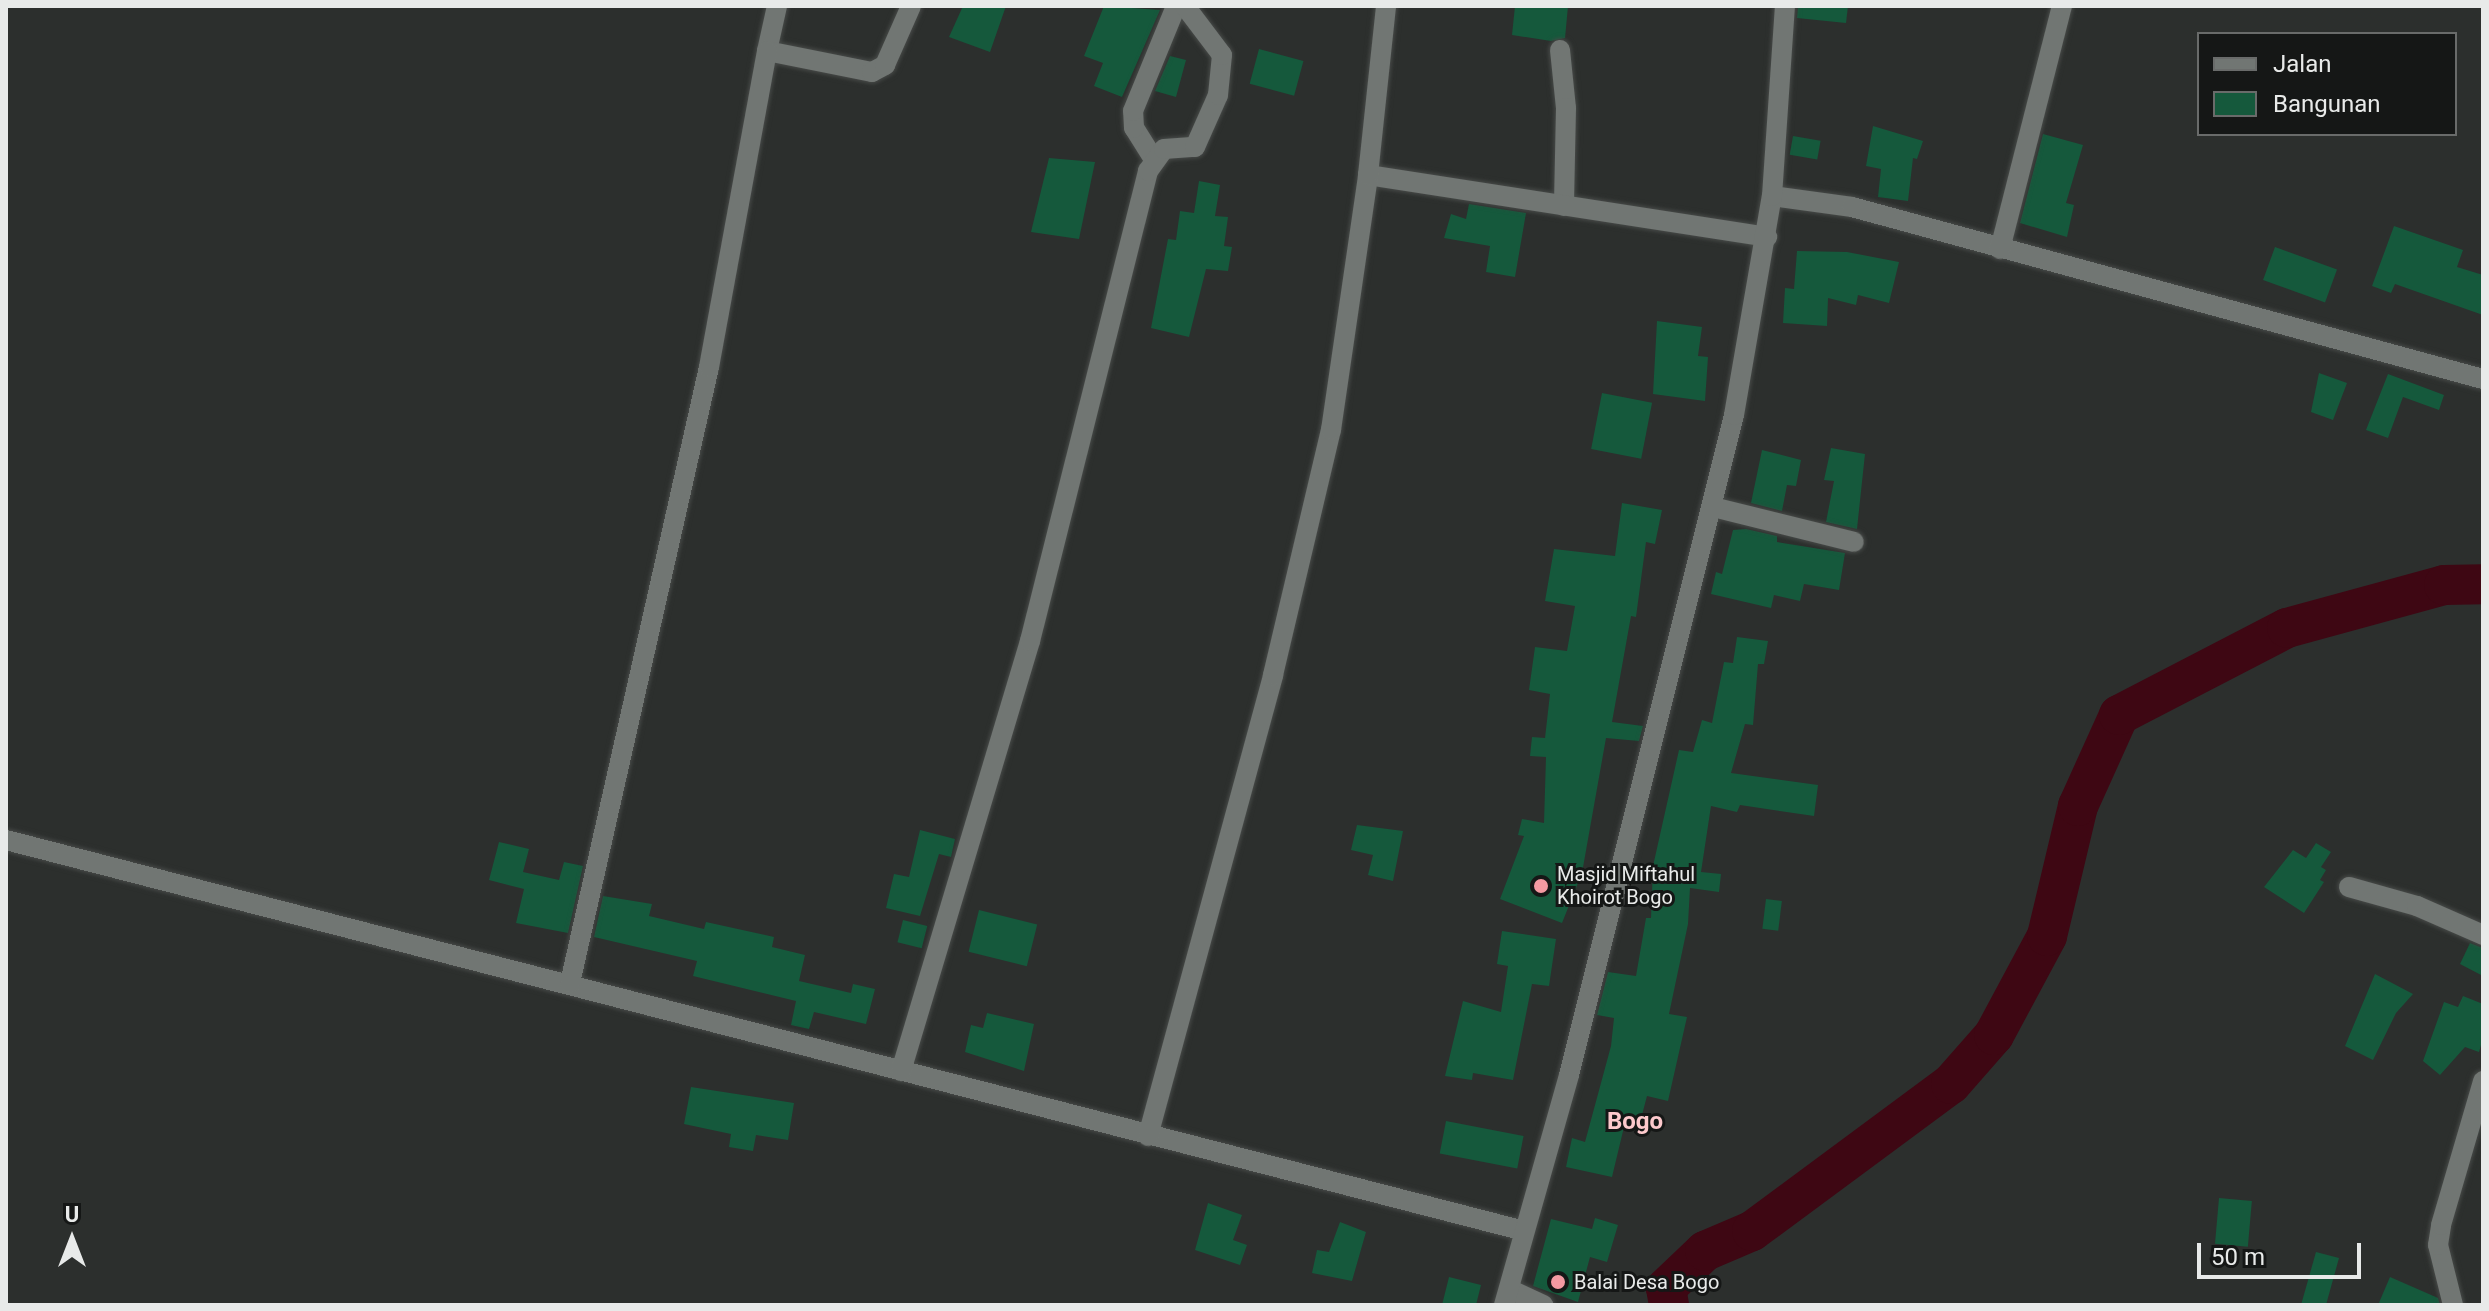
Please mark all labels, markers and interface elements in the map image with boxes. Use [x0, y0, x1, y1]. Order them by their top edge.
legend [2197, 32, 2457, 136]
text: Jalan [2273, 50, 2331, 78]
text: Bangunan [2273, 90, 2381, 118]
place label: Masjid Miftahul Khoirot Bogo [1557, 862, 1695, 909]
marker: Masjid Miftahul Khoirot Bogo [1532, 877, 1550, 895]
district label: Bogo [1607, 1108, 1663, 1136]
north arrow [32, 1199, 112, 1279]
text: U [65, 1202, 79, 1227]
scale bar [2201, 1227, 2365, 1277]
text: 50 m [2211, 1243, 2265, 1271]
place label: Balai Desa Bogo [1574, 1270, 1719, 1294]
marker: Balai Desa Bogo [1549, 1273, 1567, 1291]

